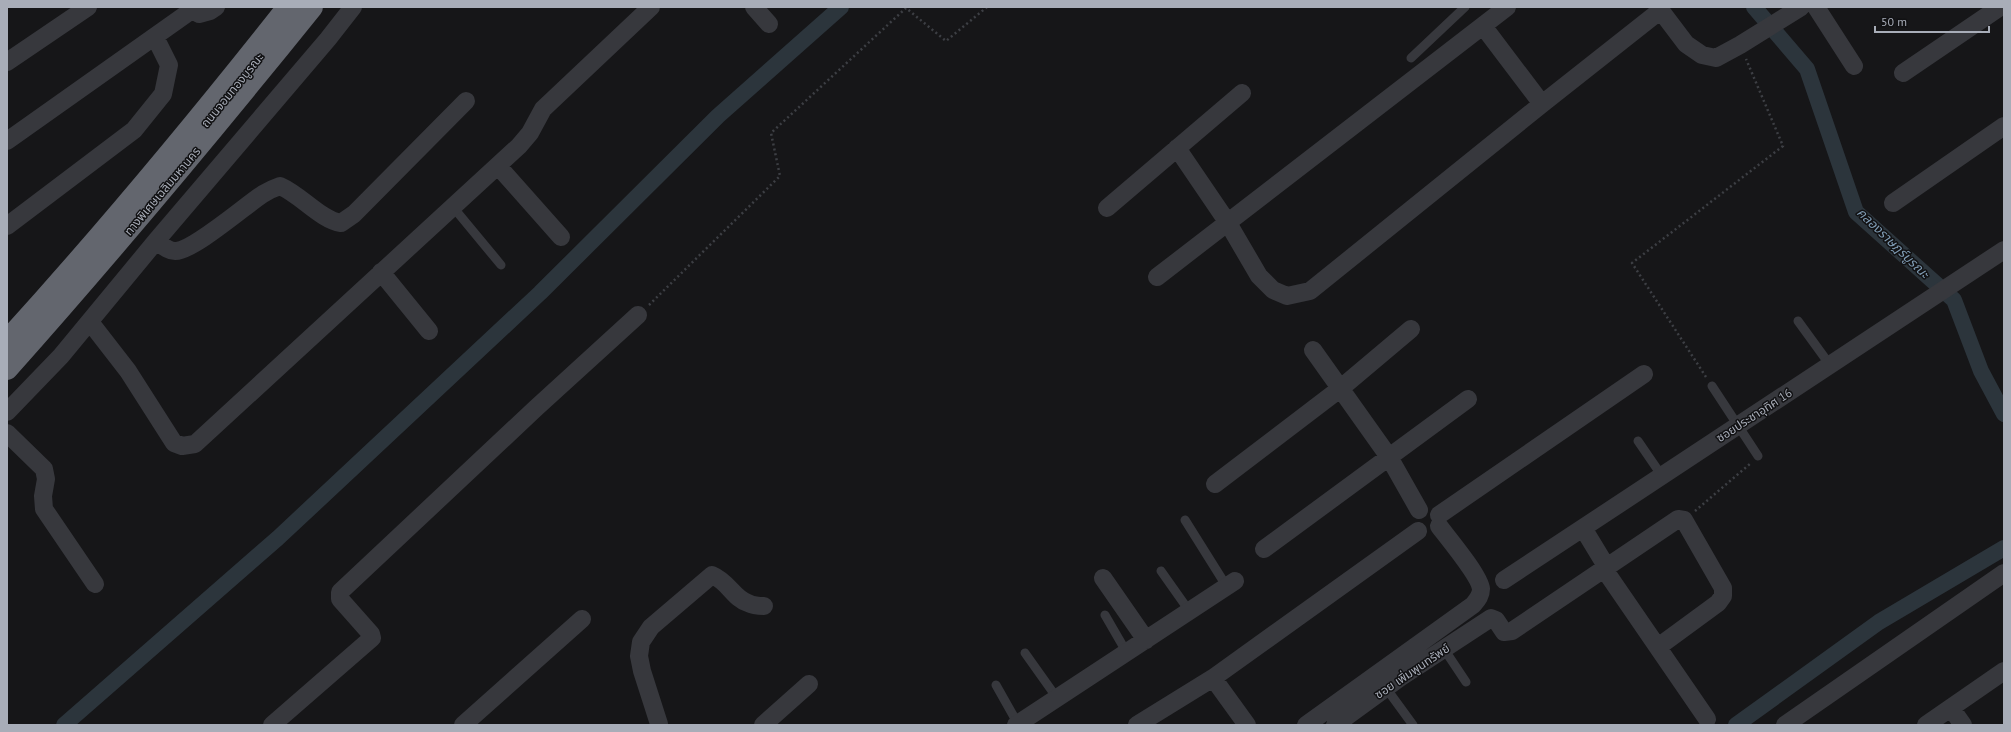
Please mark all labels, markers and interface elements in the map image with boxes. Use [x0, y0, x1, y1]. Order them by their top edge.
scale bar [1875, 8, 1989, 34]
text: 50 m [1881, 14, 1907, 29]
street label: ถนนจอมทองบูรณะ [197, 50, 267, 130]
street label: ทางพิเศษเฉลิมมหานคร [121, 144, 203, 238]
water label: คลองราษฎร์บูรณะ [1853, 204, 1934, 283]
street label: ซอยประชาอุทิศ 16 [1713, 385, 1795, 445]
street label: ซอย เพิ่มพูนทรัพย์ [1371, 640, 1452, 702]

